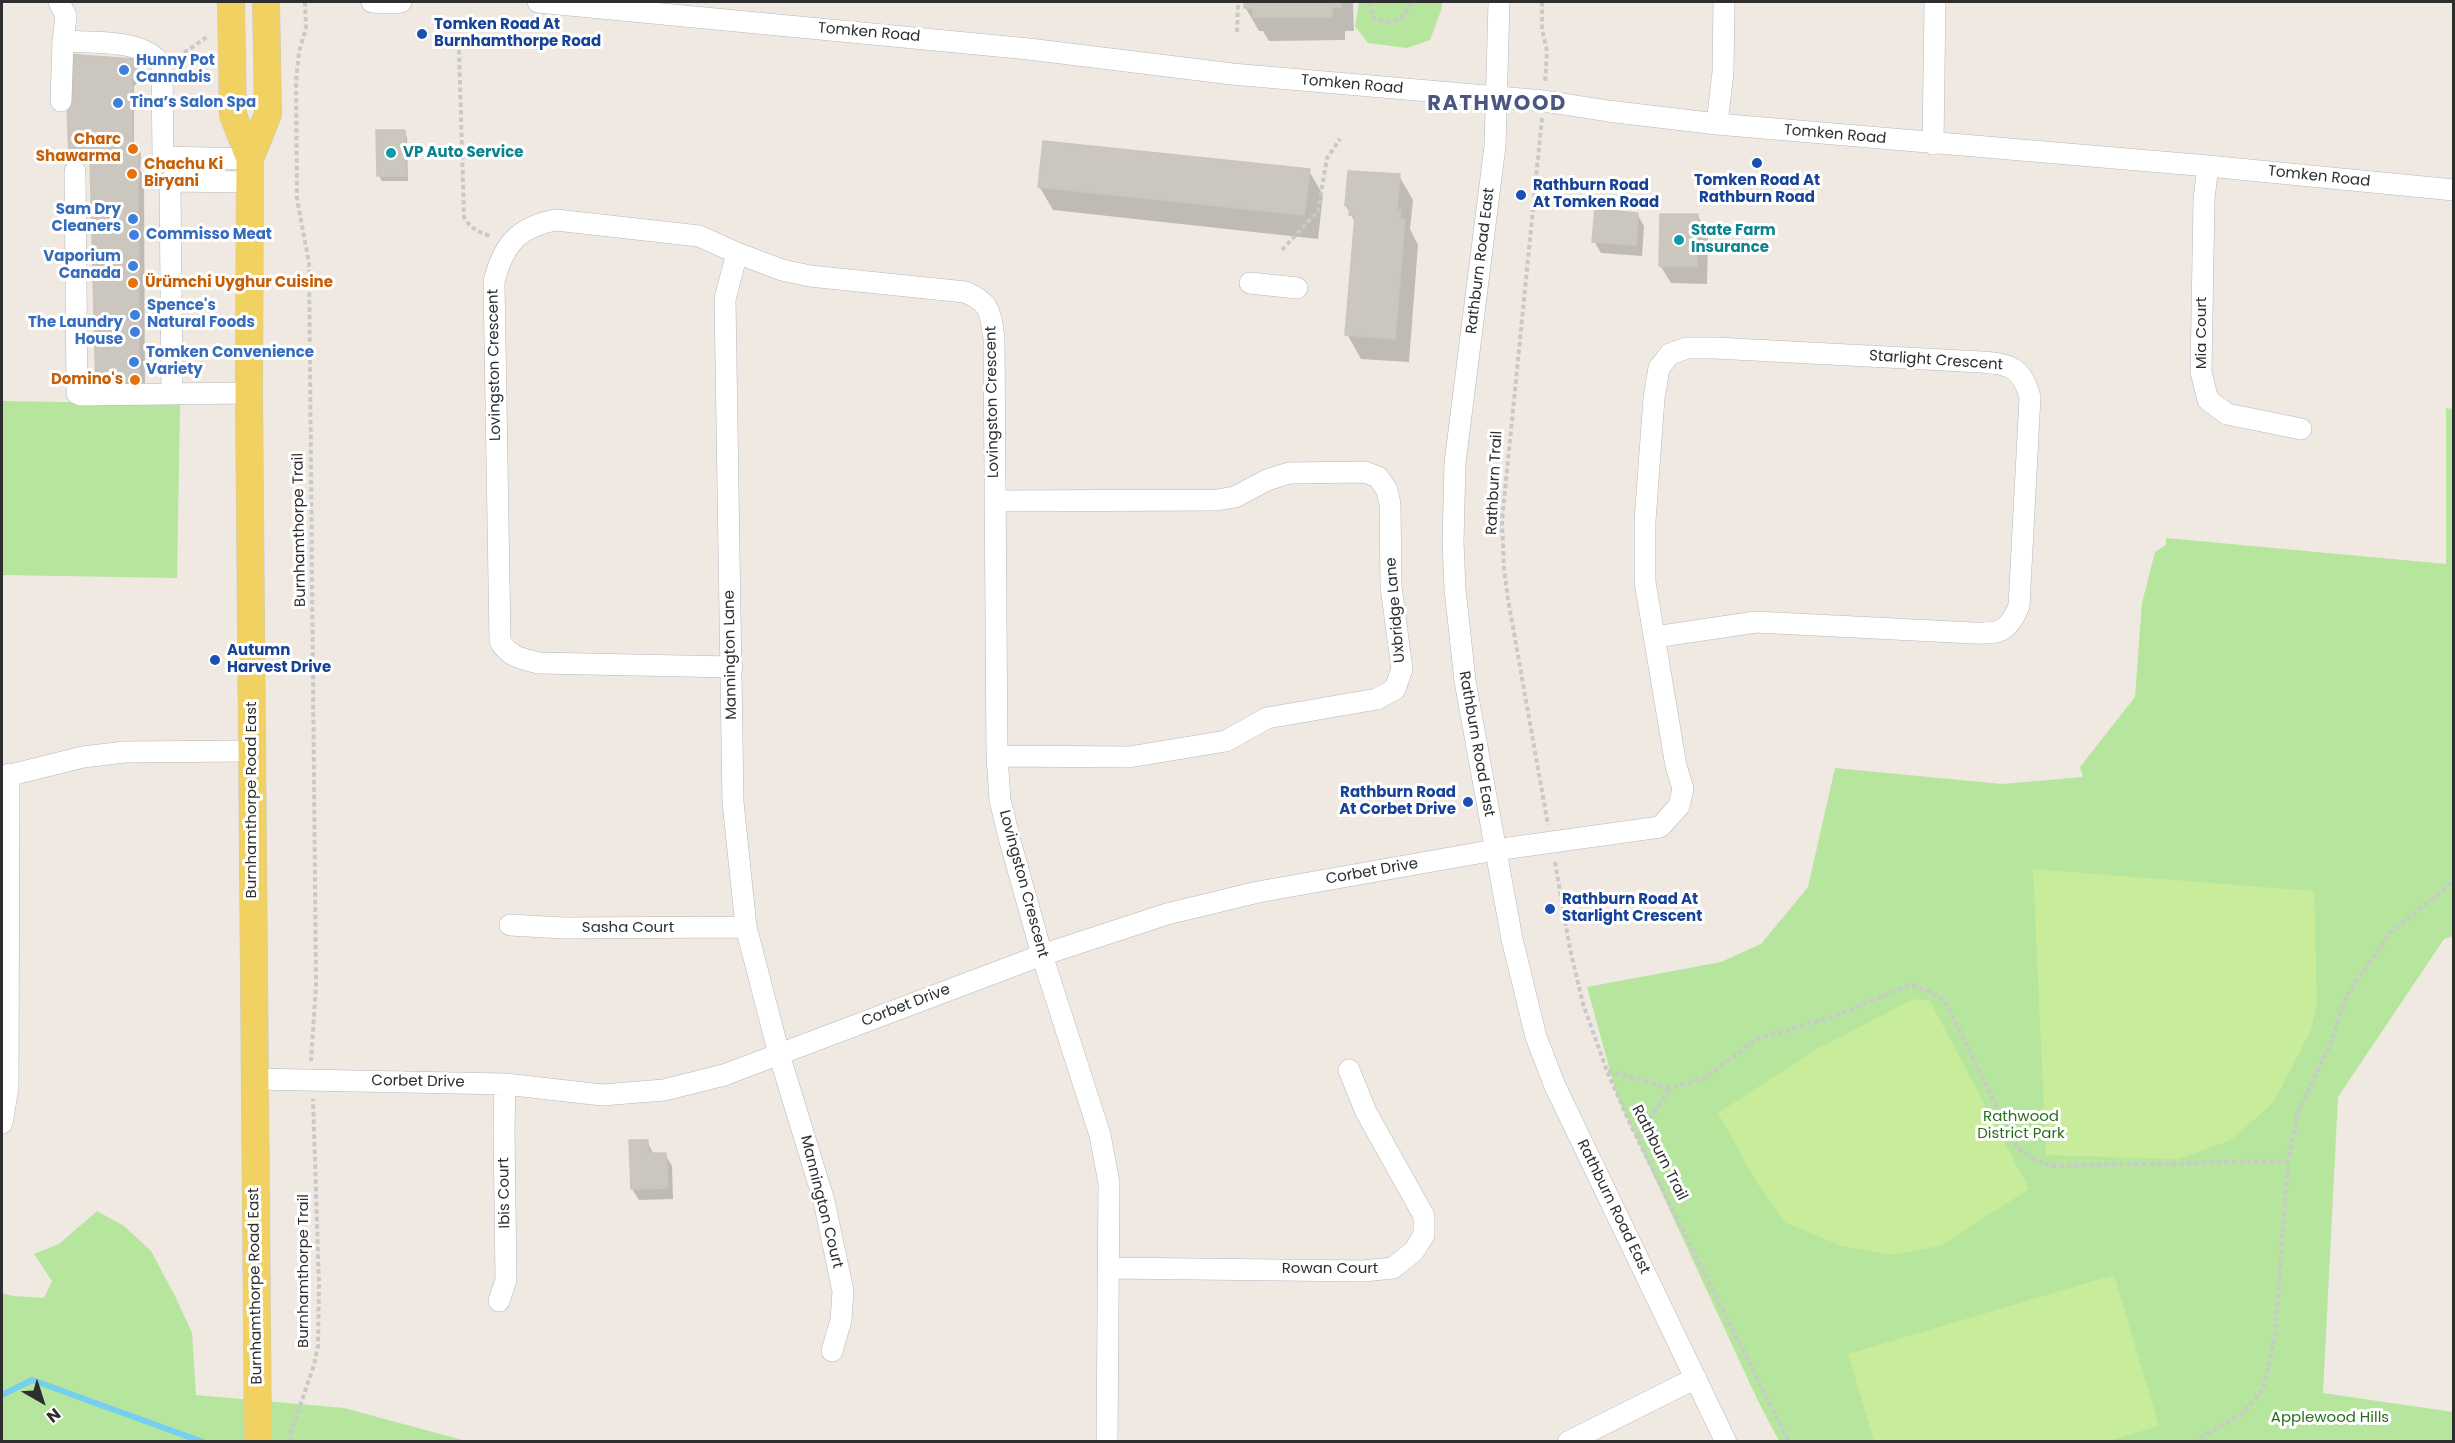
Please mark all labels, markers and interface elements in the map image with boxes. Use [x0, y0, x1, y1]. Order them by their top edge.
place label: Tomken Road At Burnhamthorpe Road [434, 16, 601, 51]
street label: Tomken Road [817, 20, 921, 46]
marker: Tomken Road At Burnhamthorpe Road [415, 27, 429, 41]
place label: Hunny Pot Cannabis [136, 52, 215, 87]
marker: Hunny Pot Cannabis [117, 63, 131, 77]
street label: Tomken Road [1300, 72, 1404, 98]
district label: RATHWOOD [1427, 92, 1567, 118]
place label: Tina’s Salon Spa [130, 94, 256, 112]
marker: Tina’s Salon Spa [111, 96, 125, 110]
street label: Tomken Road [1783, 122, 1887, 148]
place label: Charc Shawarma [36, 131, 121, 166]
marker: Charc Shawarma [126, 142, 140, 156]
place label: VP Auto Service [403, 144, 523, 162]
marker: VP Auto Service [384, 146, 398, 160]
place label: Chachu Ki Biryani [144, 156, 223, 191]
marker: Tomken Road At Rathburn Road [1750, 156, 1764, 170]
street label: Tomken Road [2267, 163, 2371, 191]
marker: Chachu Ki Biryani [125, 167, 139, 181]
place label: Tomken Road At Rathburn Road [1694, 172, 1820, 207]
place label: Rathburn Road At Tomken Road [1533, 177, 1659, 212]
street label: Rathburn Road East [1463, 187, 1499, 335]
marker: Rathburn Road At Tomken Road [1514, 188, 1528, 202]
place label: Sam Dry Cleaners [52, 201, 121, 236]
marker: Sam Dry Cleaners [126, 212, 140, 226]
place label: State Farm Insurance [1691, 222, 1776, 257]
place label: Commisso Meat [146, 226, 272, 244]
marker: Commisso Meat [127, 228, 141, 242]
marker: State Farm Insurance [1672, 233, 1686, 247]
place label: Vaporium Canada [43, 248, 121, 283]
marker: Vaporium Canada [126, 259, 140, 273]
place label: Ürümchi Uyghur Cuisine [145, 274, 333, 292]
marker: Ürümchi Uyghur Cuisine [126, 276, 140, 290]
street label: Lovingston Crescent [485, 289, 505, 441]
place label: Spence's Natural Foods [147, 297, 255, 332]
street label: Mia Court [2193, 297, 2211, 369]
marker: Spence's Natural Foods [128, 308, 142, 322]
place label: The Laundry House [28, 314, 123, 349]
marker: The Laundry House [128, 325, 142, 339]
street label: Lovingston Crescent [983, 326, 1003, 478]
place label: Tomken Convenience Variety [146, 344, 314, 379]
street label: Starlight Crescent [1868, 347, 2004, 375]
marker: Tomken Convenience Variety [127, 355, 141, 369]
place label: Domino's [51, 371, 123, 389]
marker: Domino's [128, 373, 142, 387]
street label: Rathburn Trail [1483, 430, 1507, 536]
street label: Burnhamthorpe Trail [290, 453, 310, 607]
street label: Uxbridge Lane [1382, 556, 1410, 664]
street label: Mannington Lane [721, 590, 741, 720]
place label: Autumn Harvest Drive [227, 642, 331, 677]
marker: Autumn Harvest Drive [208, 653, 222, 667]
street label: Rathburn Road East [1454, 670, 1498, 818]
street label: Burnhamthorpe Road East [243, 701, 261, 899]
place label: Rathburn Road At Corbet Drive [1339, 784, 1456, 819]
marker: Rathburn Road At Corbet Drive [1461, 795, 1475, 809]
street label: Lovingston Crescent [995, 808, 1051, 960]
street label: Corbet Drive [1325, 855, 1419, 889]
place label: Rathburn Road At Starlight Crescent [1562, 891, 1702, 926]
marker: Rathburn Road At Starlight Crescent [1543, 902, 1557, 916]
street label: Sasha Court [582, 919, 674, 937]
street label: Corbet Drive [859, 981, 953, 1031]
street label: Corbet Drive [371, 1072, 465, 1092]
street label: Rathburn Trail [1627, 1102, 1691, 1204]
park label: Rathwood District Park [1977, 1108, 2065, 1143]
street label: Mannington Court [796, 1134, 846, 1270]
street label: Rathburn Road East [1573, 1137, 1653, 1277]
street label: Ibis Court [495, 1157, 515, 1229]
street label: Burnhamthorpe Road East [245, 1187, 267, 1385]
street label: Burnhamthorpe Trail [295, 1194, 313, 1348]
street label: Rowan Court [1282, 1260, 1378, 1278]
north arrow [12, 1371, 72, 1431]
text: N [42, 1403, 66, 1428]
park label: Applewood Hills [2271, 1409, 2389, 1427]

